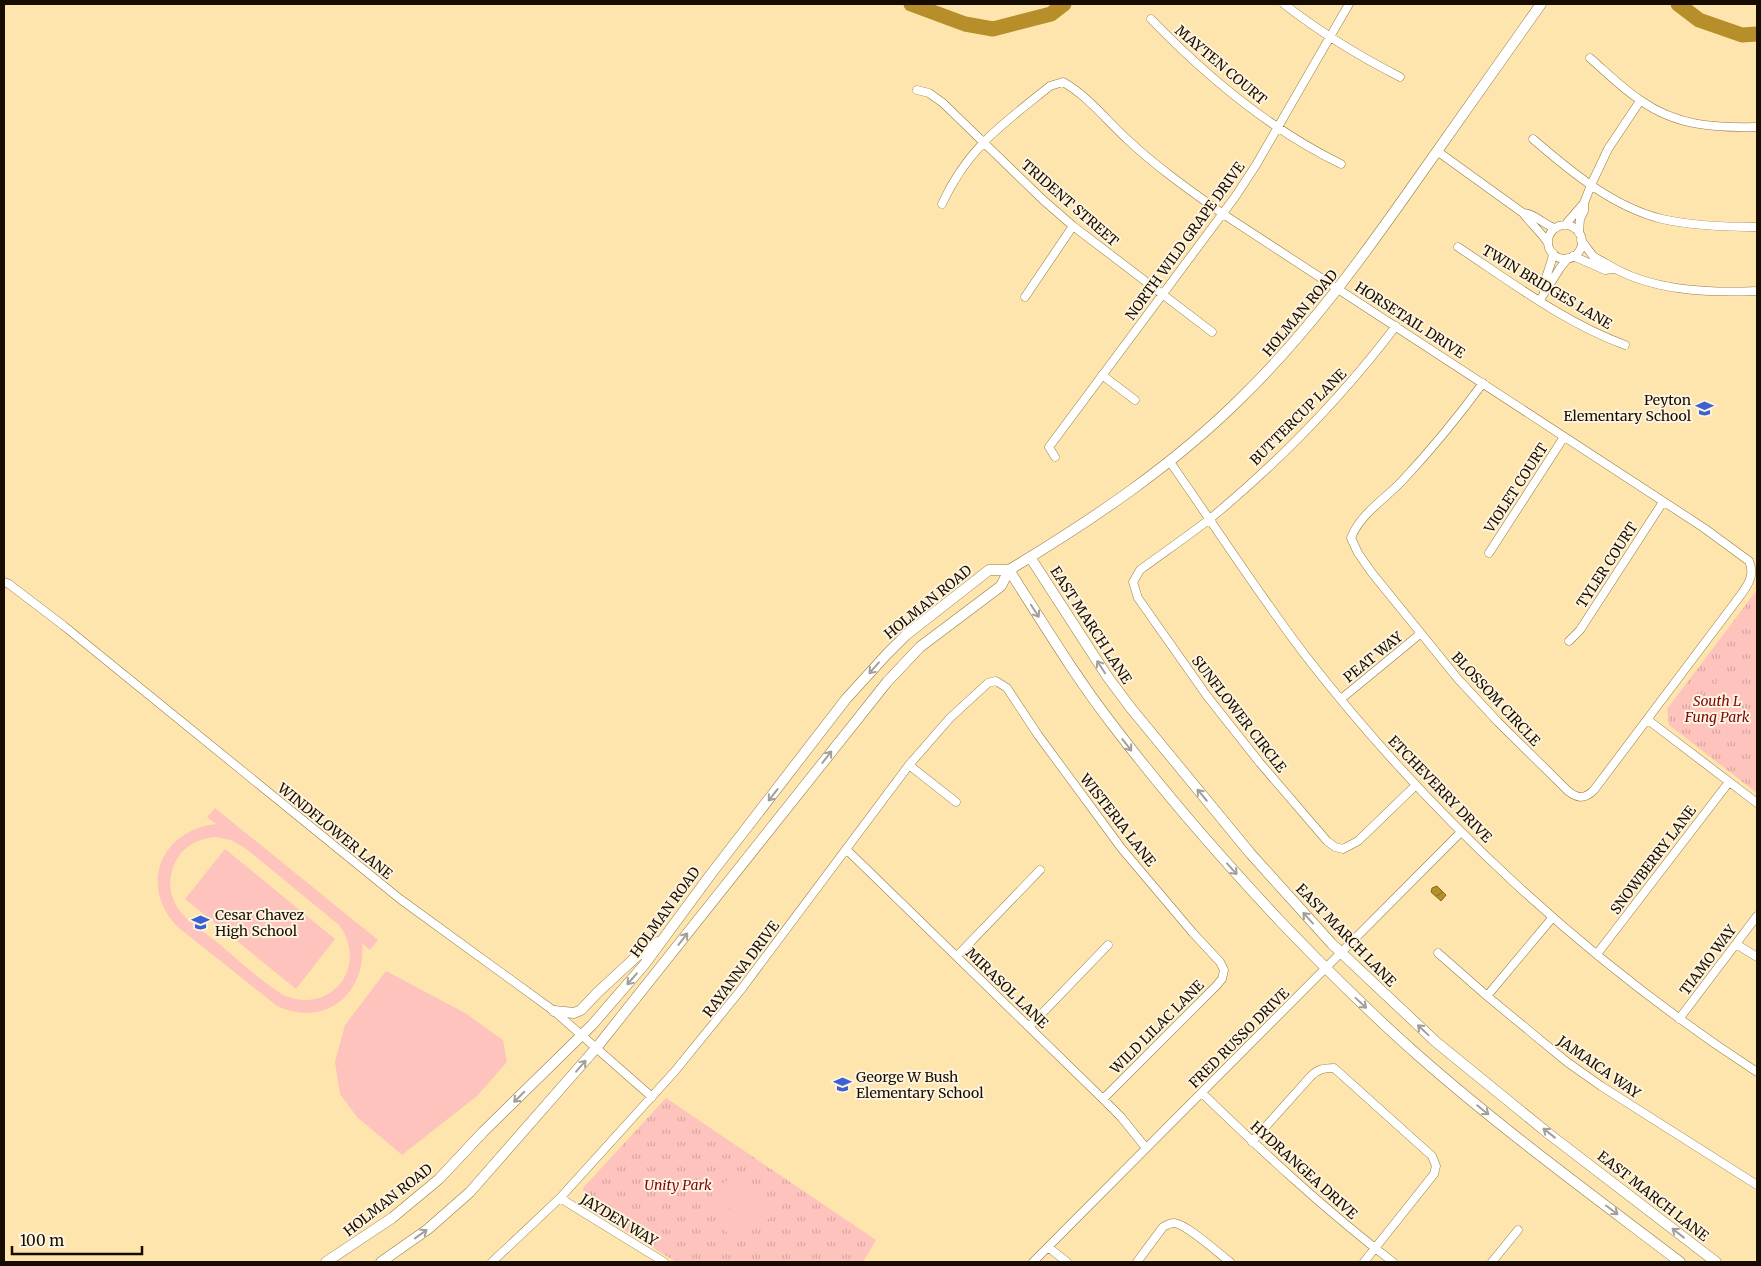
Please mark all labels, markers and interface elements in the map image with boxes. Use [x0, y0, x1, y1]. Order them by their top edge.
street label: MAYTEN COURT [1171, 21, 1271, 109]
street label: TRIDENT STREET [1018, 156, 1123, 250]
street label: NORTH WILD GRAPE DRIVE [1122, 158, 1249, 324]
street label: TWIN BRIDGES LANE [1479, 241, 1615, 333]
street label: HOLMAN ROAD [1258, 266, 1342, 360]
street label: HORSETAIL DRIVE [1352, 278, 1468, 362]
street label: BUTTERCUP LANE [1246, 365, 1350, 469]
place label: Peyton Elementary School [1564, 391, 1692, 425]
school or university icon: Peyton Elementary School [1695, 398, 1715, 418]
street label: VIOLET COURT [1480, 440, 1552, 537]
street label: TYLER COURT [1573, 519, 1642, 611]
street label: HOLMAN ROAD [880, 561, 976, 643]
street label: EAST MARCH LANE [1046, 563, 1136, 687]
one-way arrow [1031, 603, 1041, 617]
street label: PEAT WAY [1340, 627, 1407, 686]
street label: BLOSSOM CIRCLE [1448, 648, 1544, 750]
street label: SUNFLOWER CIRCLE [1188, 652, 1290, 776]
one-way arrow [1096, 661, 1106, 675]
one-way arrow [869, 662, 880, 675]
park label: South L Fung Park [1684, 692, 1750, 726]
street label: ETCHEVERRY DRIVE [1384, 732, 1496, 846]
one-way arrow [1122, 738, 1133, 751]
one-way arrow [822, 751, 833, 764]
street label: WISTERIA LANE [1076, 769, 1160, 870]
street label: WINDFLOWER LANE [273, 778, 396, 883]
one-way arrow [767, 788, 778, 801]
one-way arrow [1197, 788, 1208, 801]
street label: SNOWBERRY LANE [1606, 802, 1700, 918]
one-way arrow [1226, 862, 1238, 875]
street label: HOLMAN ROAD [626, 863, 704, 961]
street label: EAST MARCH LANE [1292, 880, 1400, 990]
place label: Cesar Chavez High School [215, 906, 304, 940]
one-way arrow [1302, 911, 1314, 924]
school or university icon: Cesar Chavez High School [191, 913, 211, 933]
street label: RAYANNA DRIVE [699, 917, 783, 1021]
street label: TIAMO WAY [1676, 921, 1741, 999]
one-way arrow [678, 932, 688, 946]
street label: MIRASOL LANE [962, 944, 1052, 1032]
one-way arrow [626, 973, 637, 986]
street label: WILD LILAC LANE [1106, 976, 1208, 1078]
street label: FRED RUSSO DRIVE [1185, 984, 1293, 1092]
one-way arrow [1355, 997, 1368, 1009]
one-way arrow [1417, 1024, 1430, 1036]
street label: JAMAICA WAY [1553, 1031, 1645, 1103]
one-way arrow [575, 1059, 587, 1072]
place label: George W Bush Elementary School [856, 1068, 984, 1102]
school or university icon: George W Bush Elementary School [832, 1075, 852, 1095]
one-way arrow [513, 1090, 525, 1103]
one-way arrow [1476, 1105, 1489, 1116]
street label: HYDRANGEA DRIVE [1247, 1117, 1361, 1223]
one-way arrow [1543, 1128, 1556, 1139]
street label: EAST MARCH LANE [1594, 1147, 1712, 1245]
street label: HOLMAN ROAD [340, 1159, 436, 1240]
park label: Unity Park [644, 1176, 712, 1194]
street label: JAYDEN WAY [576, 1189, 662, 1251]
one-way arrow [1605, 1204, 1618, 1215]
scale bar [12, 1224, 142, 1256]
one-way arrow [1671, 1227, 1684, 1238]
one-way arrow [414, 1229, 428, 1239]
text: 100 m [20, 1231, 64, 1250]

